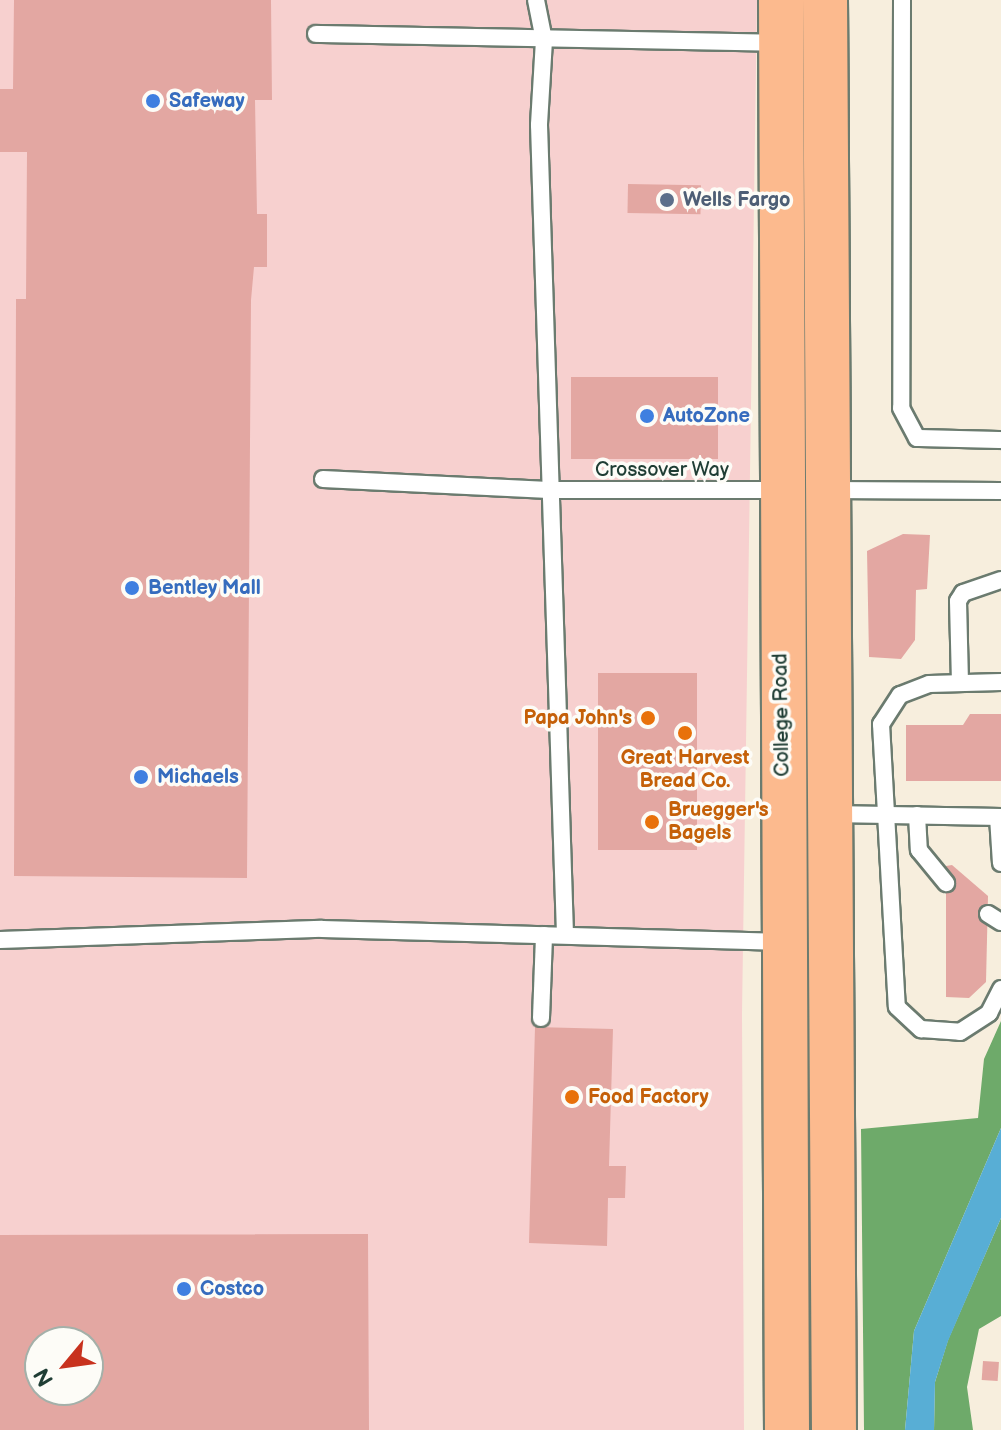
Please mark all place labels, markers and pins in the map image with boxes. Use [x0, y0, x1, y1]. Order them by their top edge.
place label: Safeway [169, 89, 245, 113]
marker: Safeway [144, 92, 162, 110]
place label: Wells Fargo [683, 188, 790, 212]
marker: Wells Fargo [658, 191, 676, 209]
place label: AutoZone [663, 404, 750, 428]
marker: AutoZone [638, 407, 656, 425]
place label: Bentley Mall [148, 576, 261, 600]
marker: Bentley Mall [123, 579, 141, 597]
place label: Papa John's [524, 706, 632, 730]
marker: Papa John's [639, 709, 657, 727]
marker: Great Harvest Bread Co. [676, 724, 694, 742]
place label: Great Harvest Bread Co. [621, 746, 749, 793]
place label: Michaels [157, 765, 239, 789]
marker: Michaels [132, 768, 150, 786]
place label: Bruegger's Bagels [668, 798, 768, 845]
marker: Bruegger's Bagels [643, 813, 661, 831]
place label: Food Factory [588, 1085, 709, 1109]
marker: Food Factory [563, 1088, 581, 1106]
place label: Costco [200, 1277, 264, 1301]
marker: Costco [175, 1280, 193, 1298]

